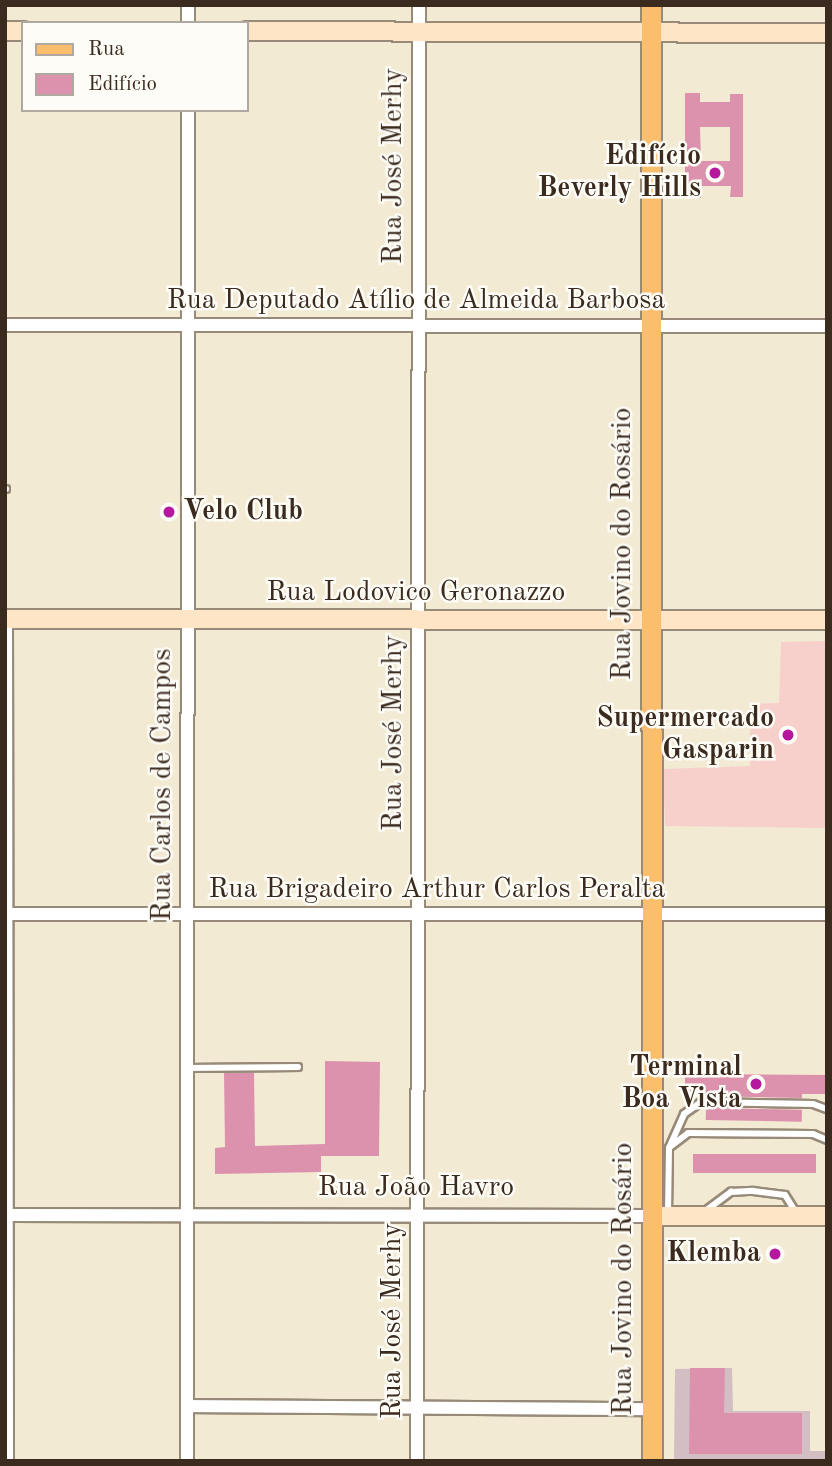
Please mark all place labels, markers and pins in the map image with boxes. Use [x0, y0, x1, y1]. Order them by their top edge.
place label: Edifício Beverly Hills [537, 140, 701, 206]
marker: Edifício Beverly Hills [707, 165, 723, 181]
place label: Velo Club [183, 495, 303, 529]
marker: Velo Club [161, 504, 177, 520]
place label: Supermercado Gasparin [596, 702, 774, 768]
marker: Supermercado Gasparin [780, 727, 796, 743]
place label: Terminal Boa Vista [621, 1051, 742, 1117]
marker: Terminal Boa Vista [748, 1076, 764, 1092]
place label: Klemba [666, 1237, 761, 1271]
marker: Klemba [767, 1246, 783, 1262]

